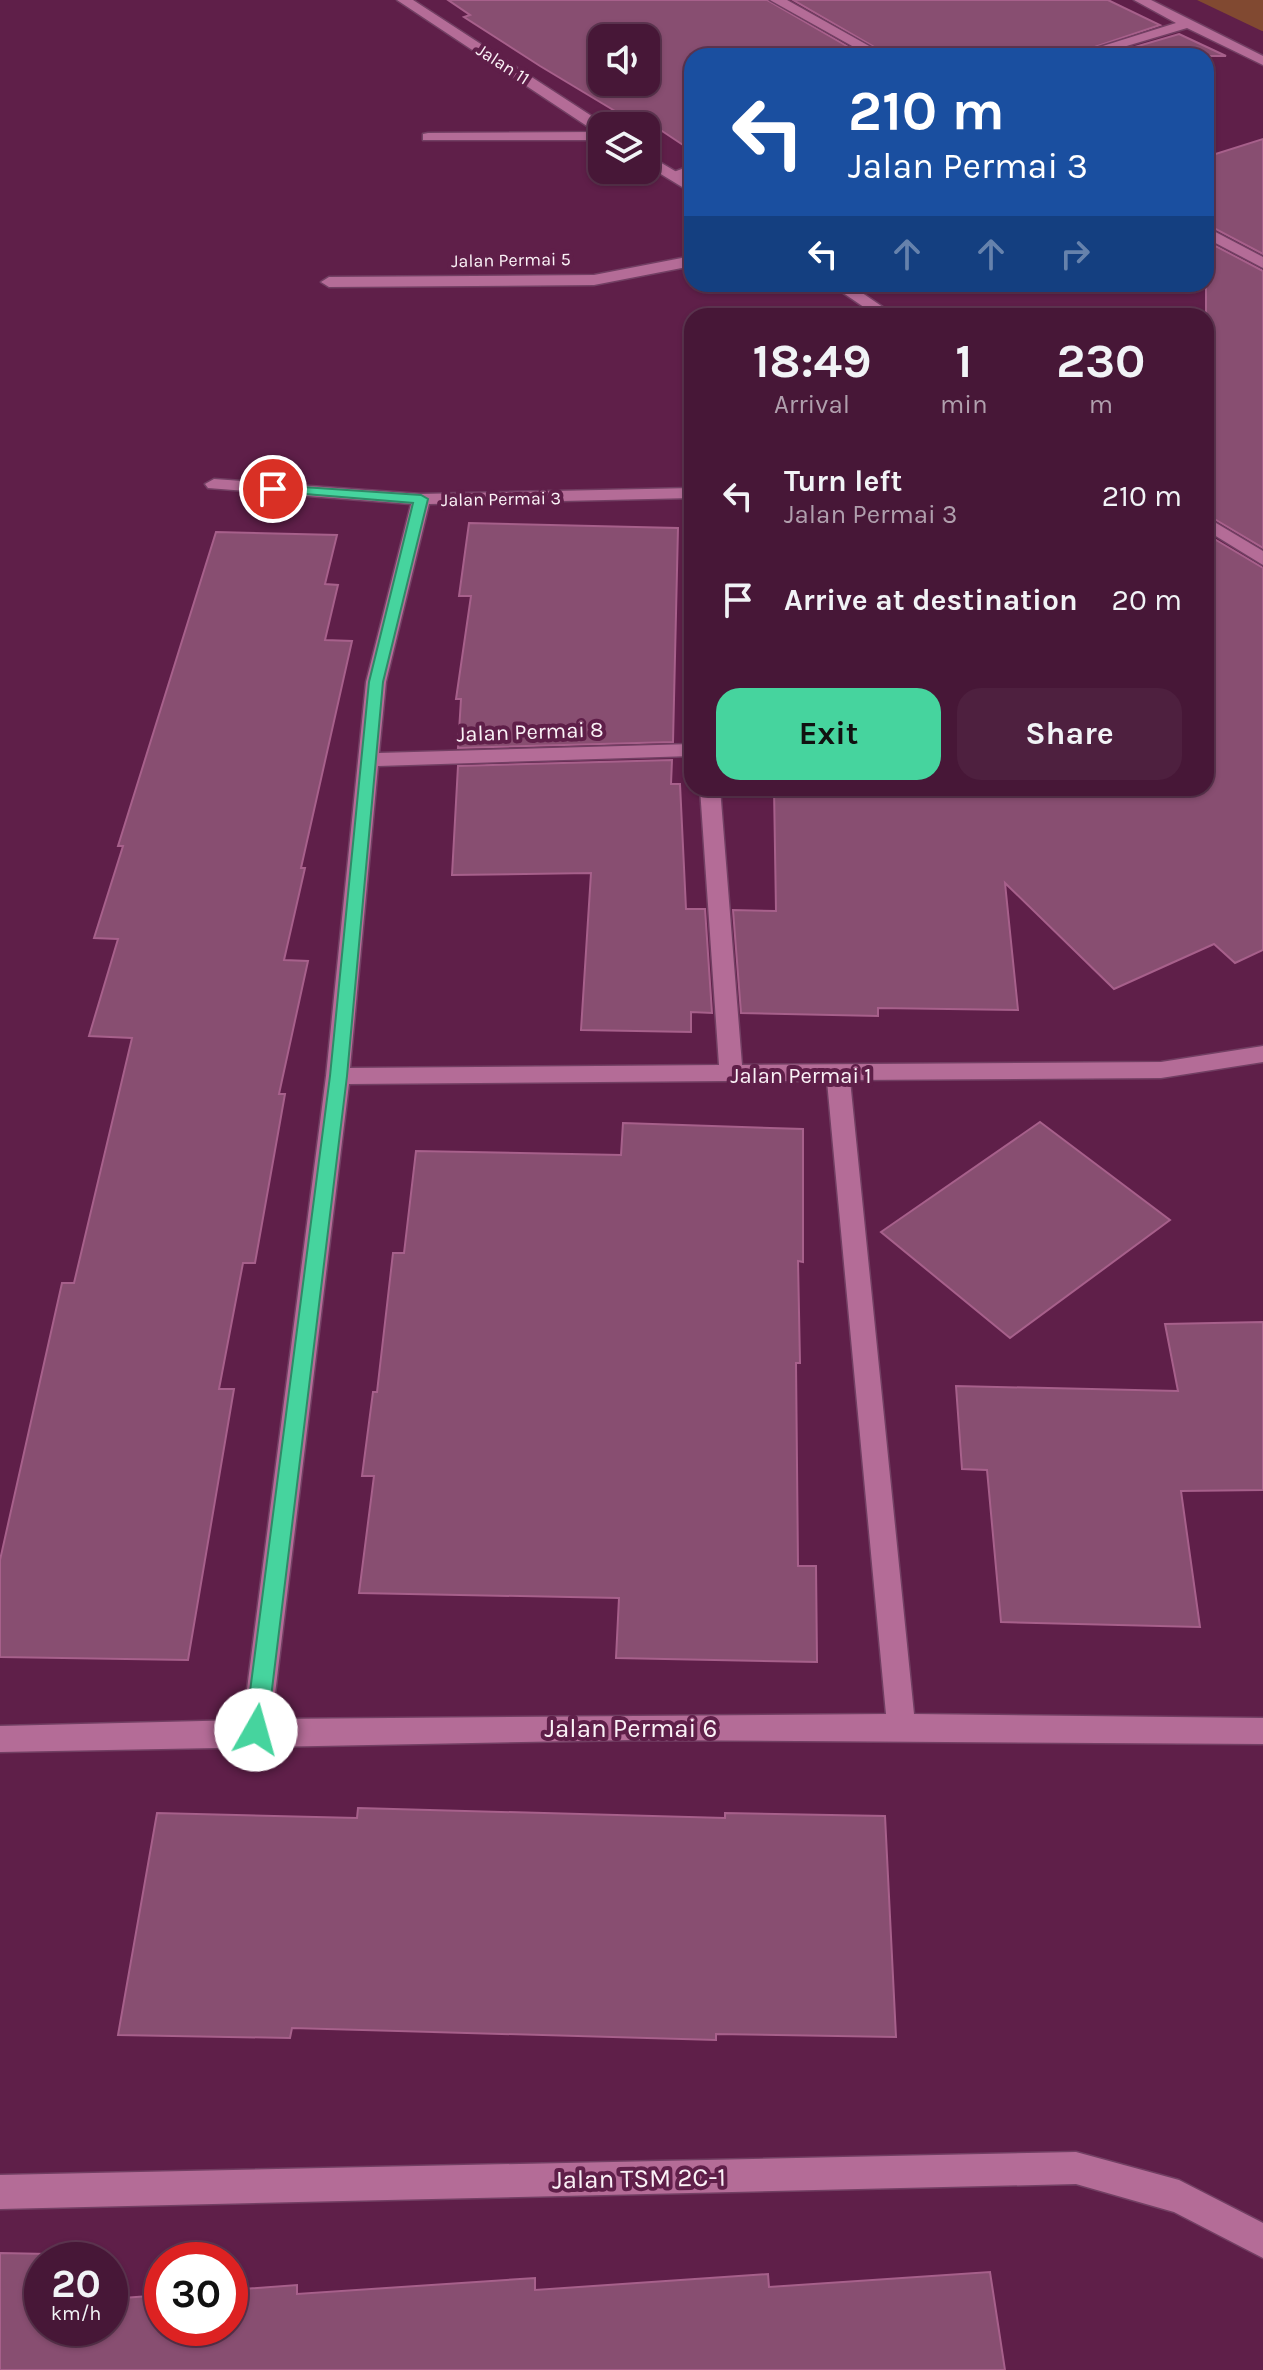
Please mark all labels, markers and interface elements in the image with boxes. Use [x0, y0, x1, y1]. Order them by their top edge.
map controls [588, 24, 660, 184]
button: sound [588, 24, 660, 96]
street label: Jalan 11 [472, 39, 534, 89]
text: 210 m [848, 78, 1005, 143]
icon: left [716, 80, 820, 184]
button: layers [588, 112, 660, 184]
text: Jalan Permai 3 [848, 145, 1088, 187]
icon: left [801, 232, 845, 276]
icon: ahead [885, 232, 929, 276]
icon: ahead [969, 232, 1013, 276]
icon: right [1053, 232, 1097, 276]
street label: Jalan Permai 5 [451, 248, 571, 272]
text: 18:49 [753, 333, 871, 389]
text: 1 [955, 333, 972, 389]
text: 230 [1056, 333, 1145, 389]
text: Arrival [774, 389, 850, 420]
text: min [940, 389, 988, 420]
text: m [1089, 389, 1113, 420]
pin [239, 455, 307, 523]
text: Turn left [784, 463, 902, 499]
icon: arrive [251, 467, 295, 511]
icon: left [716, 474, 760, 518]
text: 210 m [1102, 478, 1182, 514]
street label: Jalan Permai 3 [441, 487, 561, 511]
text: Jalan Permai 3 [784, 499, 957, 530]
icon: arrive [716, 578, 760, 622]
text: Arrive at destination [784, 582, 1078, 618]
text: 20 m [1112, 582, 1182, 618]
button: Exit [716, 688, 941, 780]
button: Share [957, 688, 1182, 780]
street label: Jalan Permai 8 [456, 716, 604, 748]
street label: Jalan Permai 1 [731, 1063, 871, 1089]
position arrow [214, 1688, 298, 1772]
street label: Jalan Permai 6 [545, 1713, 717, 1744]
street label: Jalan TSM 2C-1 [552, 2161, 726, 2196]
speed limit sign: 30 [144, 2242, 248, 2346]
text: 20 [51, 2260, 101, 2307]
text: km/h [51, 2302, 101, 2325]

